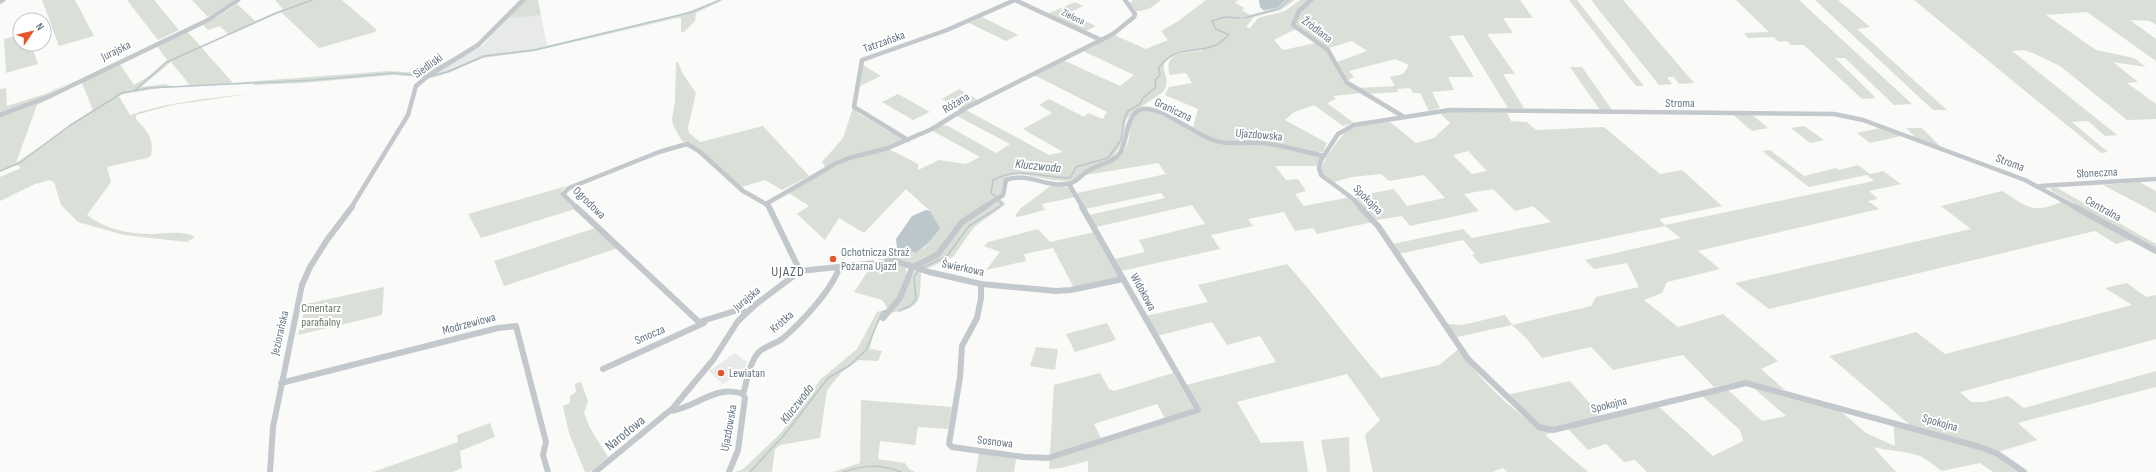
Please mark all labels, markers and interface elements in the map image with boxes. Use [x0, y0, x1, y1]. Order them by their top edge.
street label: Zielona [1060, 6, 1087, 28]
north arrow [12, 12, 52, 52]
street label: Źródlana [1299, 14, 1336, 47]
text: N [33, 20, 47, 33]
street label: Tatrzańska [861, 27, 907, 56]
street label: Jurajska [98, 37, 134, 65]
street label: Siedliski [410, 50, 446, 82]
street label: Różana [940, 89, 973, 117]
street label: Graniczna [1152, 95, 1195, 125]
street label: Stroma [1665, 96, 1695, 111]
street label: Ujazdowska [1235, 125, 1283, 145]
street label: Stroma [1994, 151, 2027, 175]
water label: Kluczwoda [1014, 156, 1062, 176]
street label: Słoneczna [2076, 164, 2118, 182]
street label: Spokojna [1350, 182, 1386, 218]
street label: Ogrodowa [569, 184, 609, 223]
street label: Centralna [2082, 193, 2124, 225]
place label: Ochotnicza Straż Pożarna Ujazd [841, 245, 910, 274]
marker: Ochotnicza Straż Pożarna Ujazd [828, 254, 838, 264]
street label: Świerkowa [940, 256, 986, 280]
district label: UJAZD [771, 263, 805, 280]
street label: Widokowa [1127, 271, 1160, 314]
street label: Jurajska [730, 283, 764, 315]
park label: Cmentarz parafialny [301, 301, 341, 330]
street label: Krótka [767, 307, 797, 336]
street label: Jeziorańska [267, 309, 292, 358]
street label: Modrzewiowa [441, 310, 498, 338]
street label: Smocza [633, 322, 668, 348]
place label: Lewiatan [729, 366, 765, 381]
marker: Lewiatan [716, 368, 726, 378]
water label: Kluczwoda [777, 380, 818, 427]
street label: Spokojna [1590, 393, 1629, 417]
street label: Ujazdowska [718, 403, 741, 452]
street label: Spokojna [1920, 411, 1960, 435]
street label: Narodowa [601, 412, 649, 454]
street label: Sosnowa [976, 432, 1014, 452]

